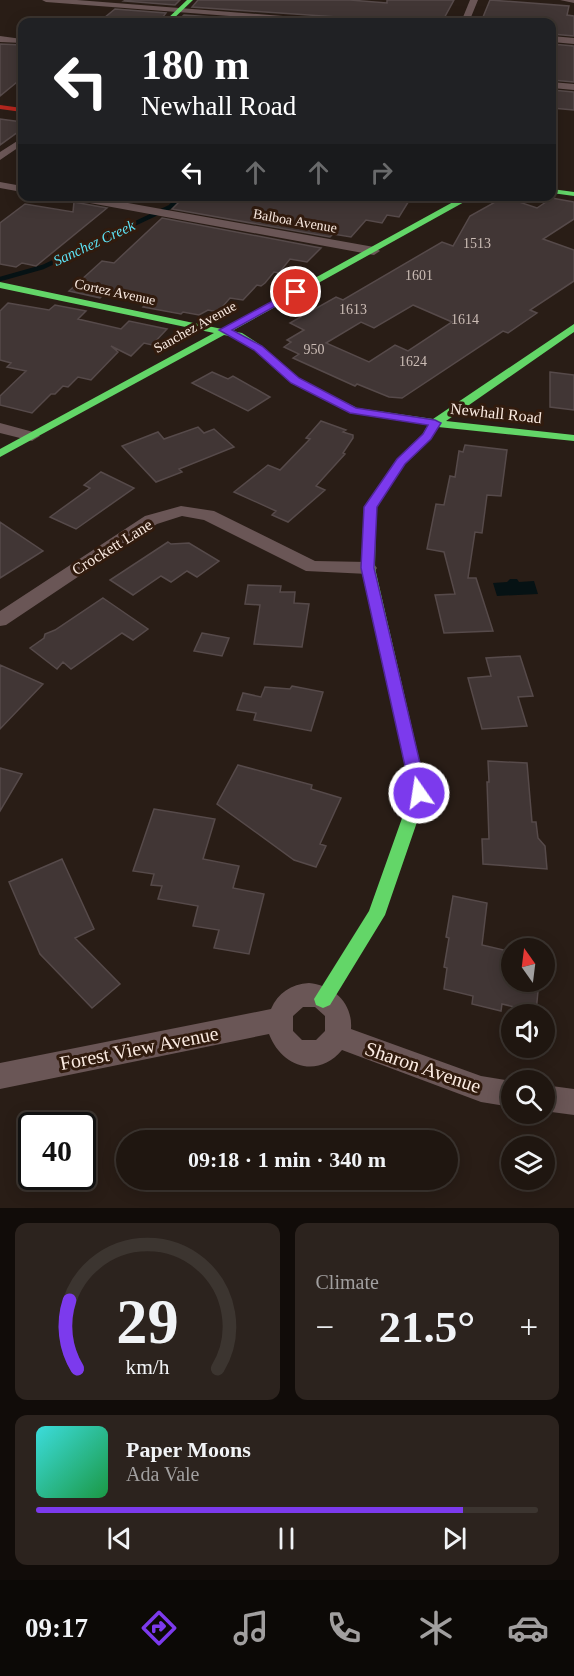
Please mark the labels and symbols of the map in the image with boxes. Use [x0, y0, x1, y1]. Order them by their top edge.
street label: Balboa Avenue [252, 206, 338, 236]
water label: Sanchez Creek [51, 217, 138, 269]
house number: 1513 [463, 236, 491, 251]
pin [270, 266, 321, 317]
house number: 1601 [405, 268, 433, 283]
street label: Cortez Avenue [73, 276, 157, 308]
street label: Sanchez Avenue [151, 298, 239, 356]
house number: 1613 [339, 302, 367, 317]
house number: 1614 [451, 312, 479, 327]
house number: 950 [304, 342, 325, 357]
house number: 1624 [399, 354, 427, 369]
street label: Newhall Road [449, 400, 543, 426]
street label: Crockett Lane [69, 516, 155, 578]
position arrow [387, 761, 451, 825]
north arrow [501, 938, 555, 992]
street label: Forest View Avenue [58, 1022, 220, 1074]
street label: Sharon Avenue [362, 1037, 484, 1097]
speed limit sign: 40 [18, 1112, 96, 1190]

